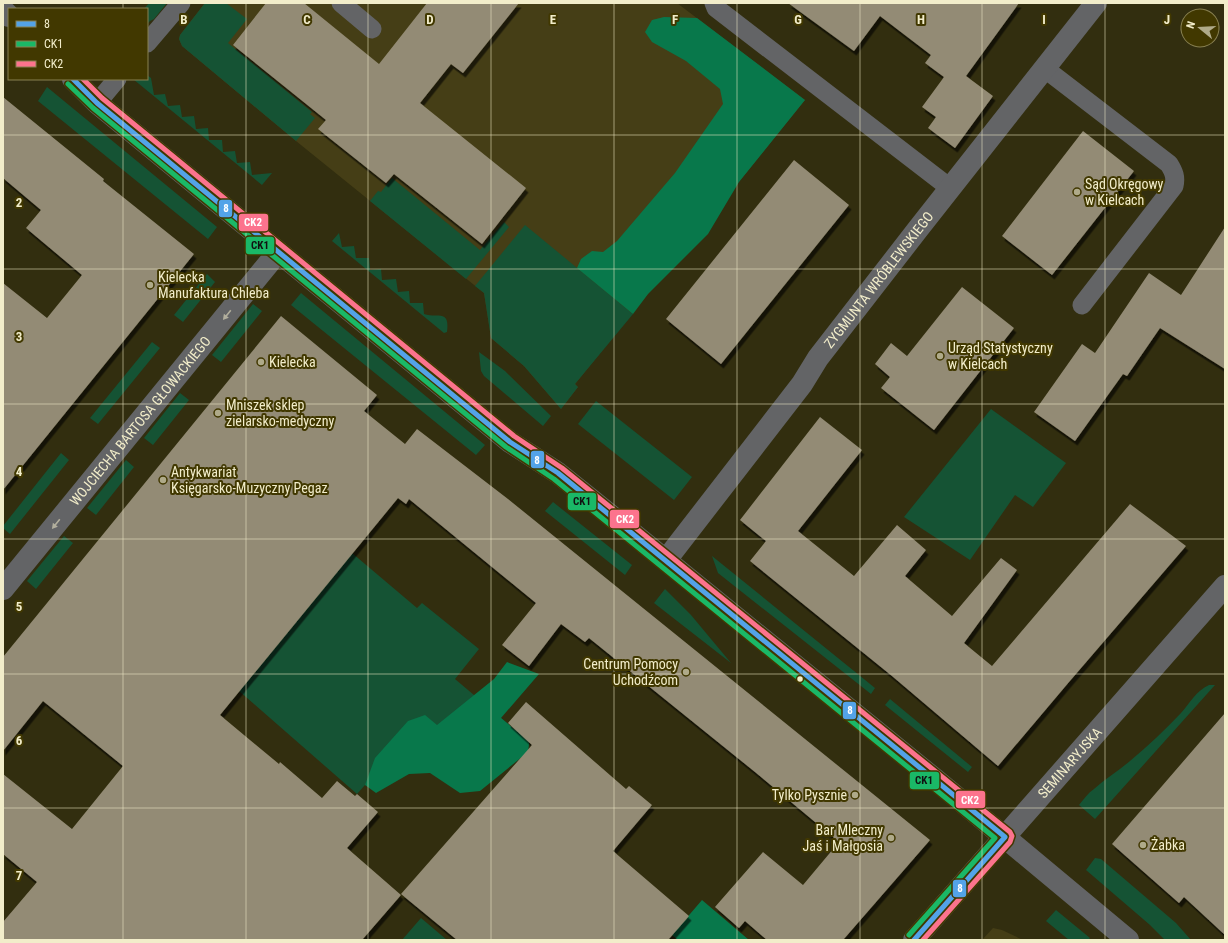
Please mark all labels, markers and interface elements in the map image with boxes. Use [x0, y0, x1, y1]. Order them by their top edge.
legend [8, 8, 148, 80]
north arrow [1180, 8, 1220, 48]
text: B [180, 12, 188, 27]
text: C [303, 12, 311, 27]
text: D [426, 12, 434, 27]
text: E [550, 12, 557, 27]
text: F [672, 12, 678, 27]
text: G [794, 12, 802, 27]
text: H [917, 12, 925, 27]
text: I [1042, 12, 1046, 27]
text: J [1164, 12, 1170, 27]
text: 8 [44, 17, 50, 31]
text: N [1184, 20, 1198, 30]
text: CK1 [44, 37, 63, 51]
text: CK2 [44, 57, 63, 71]
place label: Sąd Okręgowy w Kielcach [1085, 176, 1164, 208]
marker: Sąd Okręgowy w Kielcach [1072, 187, 1082, 197]
text: 2 [16, 195, 23, 210]
line badge: 8 [218, 199, 233, 218]
text: 8 [223, 202, 229, 215]
street label: ZYGMUNTA WRÓBLEWSKIEGO [821, 208, 937, 351]
line badge: CK2 [238, 213, 269, 232]
text: CK2 [244, 216, 262, 229]
line badge: CK1 [245, 236, 275, 255]
text: CK1 [251, 239, 269, 252]
place label: Kielecka Manufaktura Chleba [158, 269, 269, 301]
marker: Kielecka Manufaktura Chleba [145, 280, 155, 290]
one-way arrow [223, 310, 232, 321]
text: 3 [16, 329, 22, 344]
street label: WOJCIECHA BARTOSA GŁOWACKIEGO [66, 333, 214, 509]
place label: Urząd Statystyczny w Kielcach [948, 340, 1053, 372]
marker: Urząd Statystyczny w Kielcach [935, 351, 945, 361]
place label: Kielecka [269, 354, 316, 370]
marker: Kielecka [256, 357, 266, 367]
place label: Mniszek sklep zielarsko-medyczny [226, 397, 334, 429]
marker: Mniszek sklep zielarsko-medyczny [213, 408, 223, 418]
line badge: 8 [530, 450, 545, 469]
text: 8 [534, 454, 540, 467]
text: 4 [16, 464, 23, 479]
place label: Antykwariat Księgarsko-Muzyczny Pegaz [171, 464, 328, 496]
marker: Antykwariat Księgarsko-Muzyczny Pegaz [158, 475, 168, 485]
line badge: CK1 [567, 492, 597, 511]
text: CK1 [573, 495, 591, 508]
line badge: CK2 [609, 509, 640, 529]
text: CK2 [616, 513, 634, 526]
one-way arrow [52, 519, 61, 530]
text: 5 [16, 599, 23, 614]
place label: Centrum Pomocy Uchodźcom [583, 656, 678, 688]
marker: Centrum Pomocy Uchodźcom [681, 667, 691, 677]
unlabelled marker [795, 674, 805, 684]
line badge: 8 [842, 701, 857, 720]
text: 8 [847, 704, 853, 717]
street label: SEMINARYJSKA [1034, 724, 1105, 801]
text: 6 [16, 733, 23, 748]
line badge: CK1 [909, 771, 940, 790]
text: CK1 [915, 774, 933, 787]
place label: Tylko Pysznie [772, 787, 847, 803]
marker: Tylko Pysznie [850, 790, 860, 800]
line badge: CK2 [955, 790, 986, 809]
text: CK2 [961, 794, 979, 807]
place label: Bar Mleczny Jaś i Małgosia [802, 822, 883, 854]
marker: Bar Mleczny Jaś i Małgosia [886, 833, 896, 843]
place label: Żabka [1151, 837, 1185, 853]
marker: Żabka [1138, 840, 1148, 850]
text: 7 [16, 868, 23, 883]
line badge: 8 [952, 879, 967, 898]
text: 8 [957, 882, 963, 895]

